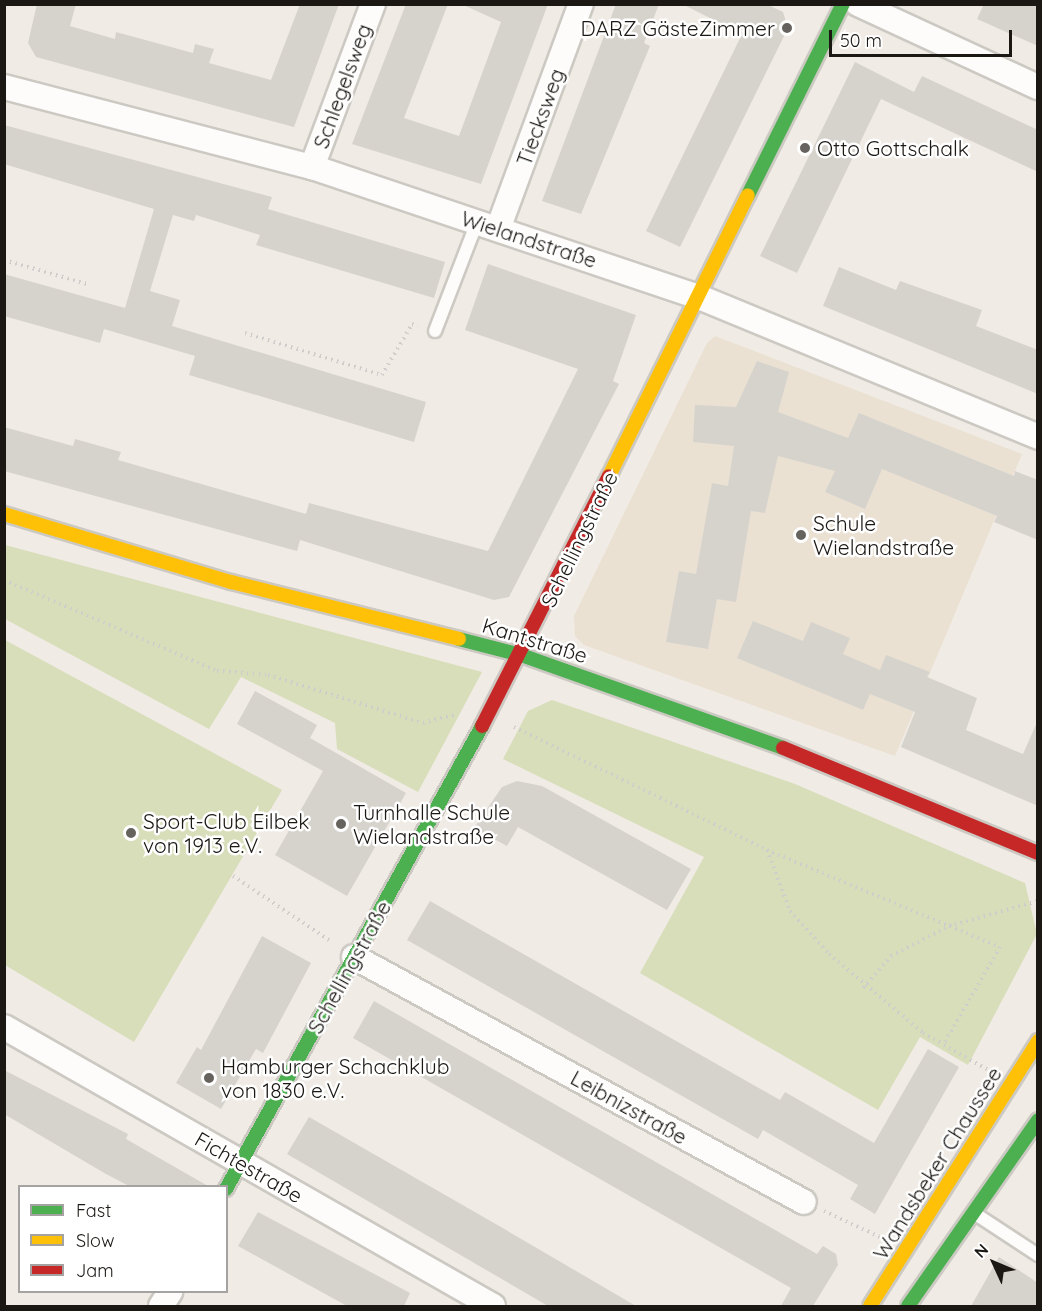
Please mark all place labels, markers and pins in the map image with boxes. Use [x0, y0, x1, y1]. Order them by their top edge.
place label: DARZ GästeZimmer [580, 15, 775, 41]
marker: DARZ GästeZimmer [780, 21, 794, 35]
place label: Otto Gottschalk [817, 135, 969, 161]
marker: Otto Gottschalk [798, 141, 812, 155]
place label: Schule Wielandstraße [813, 510, 954, 560]
marker: Schule Wielandstraße [794, 528, 808, 542]
place label: Turnhalle Schule Wielandstraße [353, 799, 510, 849]
place label: Sport-Club Eilbek von 1913 e.V. [143, 808, 310, 858]
marker: Turnhalle Schule Wielandstraße [334, 817, 348, 831]
marker: Sport-Club Eilbek von 1913 e.V. [124, 826, 138, 840]
place label: Hamburger Schachklub von 1830 e.V. [221, 1053, 449, 1103]
marker: Hamburger Schachklub von 1830 e.V. [202, 1071, 216, 1085]

